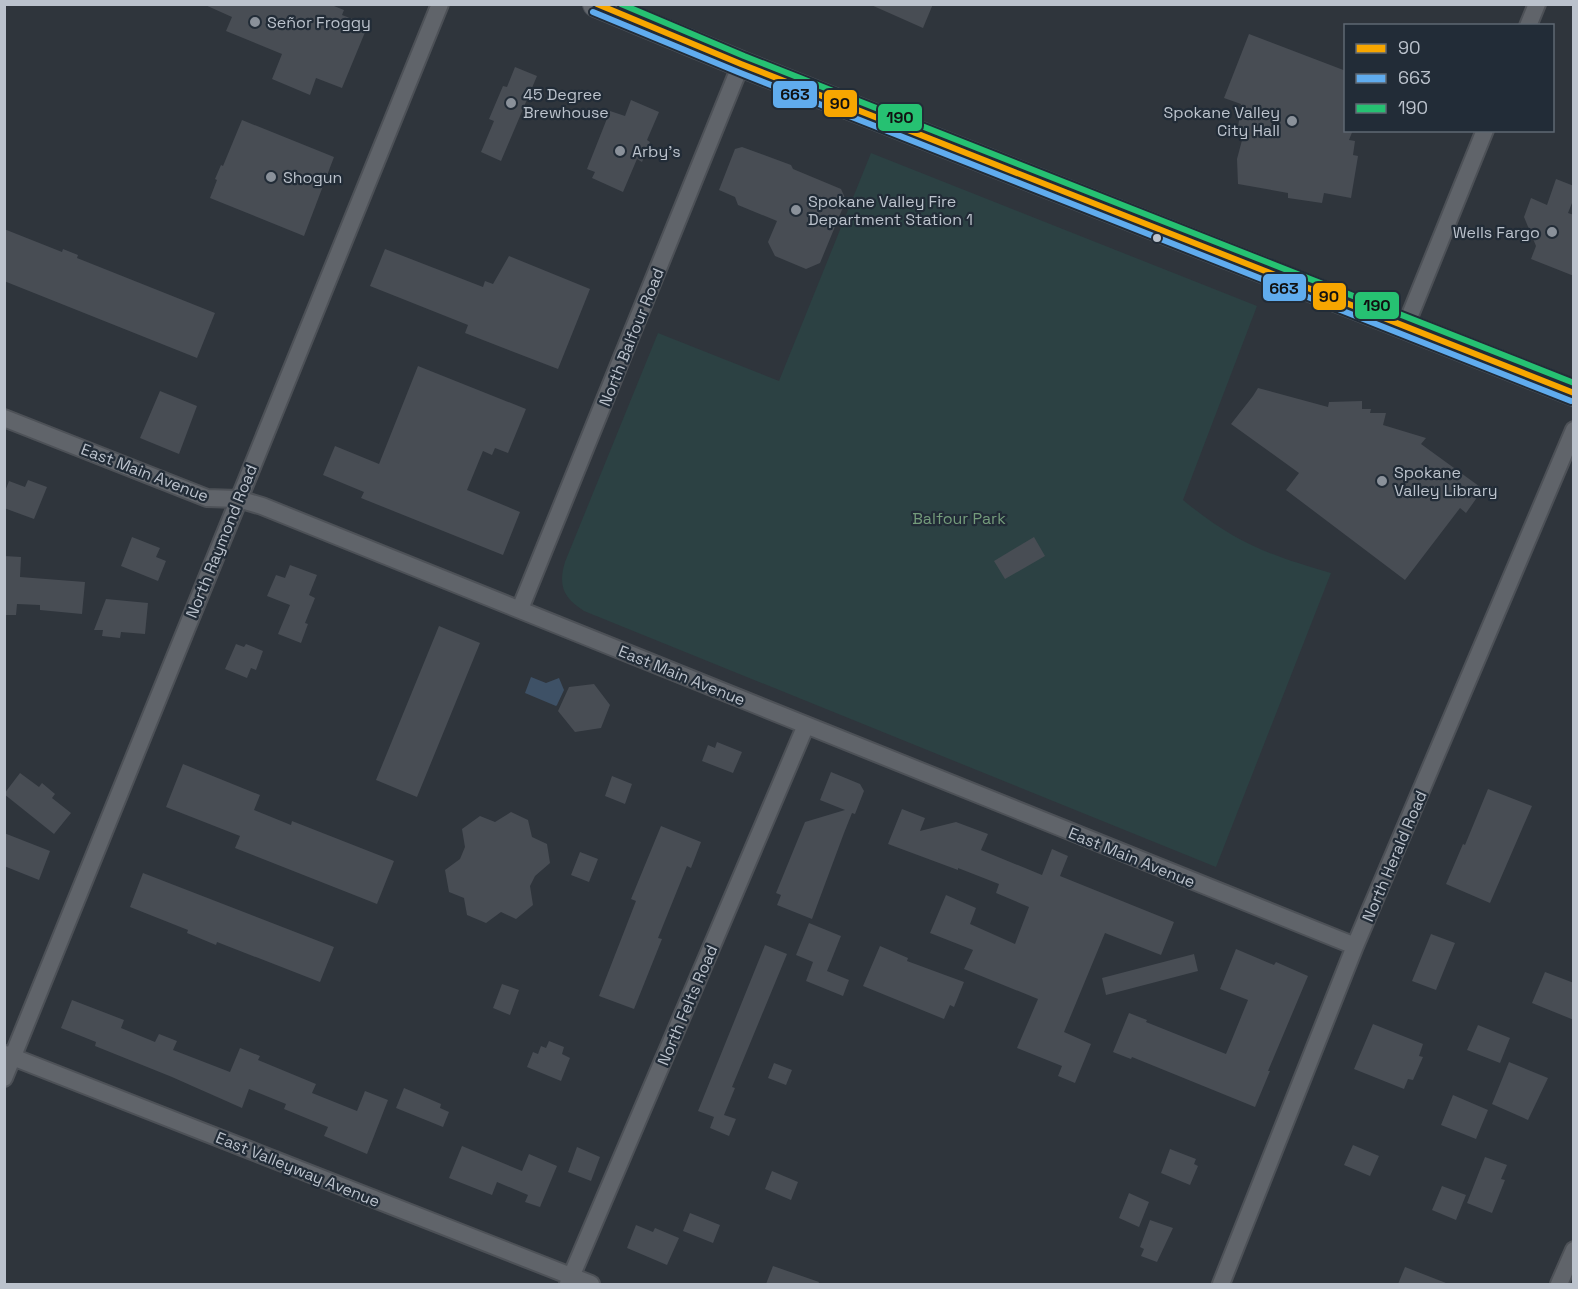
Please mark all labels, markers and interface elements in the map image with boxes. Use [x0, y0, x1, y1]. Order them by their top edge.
place label: Señor Froggy [267, 12, 371, 33]
marker: Señor Froggy [248, 15, 262, 29]
legend [1344, 24, 1554, 132]
text: 90 [1398, 36, 1421, 59]
text: 663 [1398, 66, 1431, 89]
line badge: 663 [772, 80, 818, 109]
place label: 45 Degree Brewhouse [523, 84, 609, 123]
text: 663 [780, 84, 810, 105]
line badge: 90 [823, 89, 858, 118]
text: 90 [830, 93, 850, 114]
marker: 45 Degree Brewhouse [504, 96, 518, 110]
text: 190 [1398, 96, 1428, 119]
place label: Spokane Valley City Hall [1164, 102, 1280, 141]
line badge: 190 [877, 103, 923, 132]
text: 190 [886, 107, 914, 128]
marker: Spokane Valley City Hall [1285, 114, 1299, 128]
place label: Arby's [632, 141, 681, 162]
marker: Arby's [613, 144, 627, 158]
place label: Shogun [283, 167, 342, 188]
marker: Shogun [264, 170, 278, 184]
place label: Spokane Valley Fire Department Station 1 [808, 191, 973, 230]
marker: Spokane Valley Fire Department Station 1 [789, 203, 803, 217]
place label: Wells Fargo [1453, 222, 1540, 243]
marker: Wells Fargo [1545, 225, 1559, 239]
unlabelled marker [1151, 232, 1163, 244]
street label: North Balfour Road [594, 265, 669, 409]
line badge: 663 [1262, 273, 1307, 302]
text: 663 [1269, 278, 1299, 299]
line badge: 90 [1312, 282, 1347, 311]
text: 90 [1319, 286, 1339, 307]
line badge: 190 [1354, 291, 1400, 320]
text: 190 [1363, 295, 1391, 316]
street label: East Main Avenue [78, 438, 212, 506]
street label: North Raymond Road [181, 461, 262, 621]
place label: Spokane Valley Library [1394, 462, 1498, 501]
marker: Spokane Valley Library [1375, 474, 1389, 488]
park label: Balfour Park [912, 508, 1006, 529]
street label: East Main Avenue [615, 640, 748, 710]
street label: North Herald Road [1357, 787, 1432, 925]
street label: East Main Avenue [1065, 822, 1198, 892]
street label: North Felts Road [653, 942, 722, 1069]
street label: East Valleyway Avenue [213, 1127, 383, 1212]

